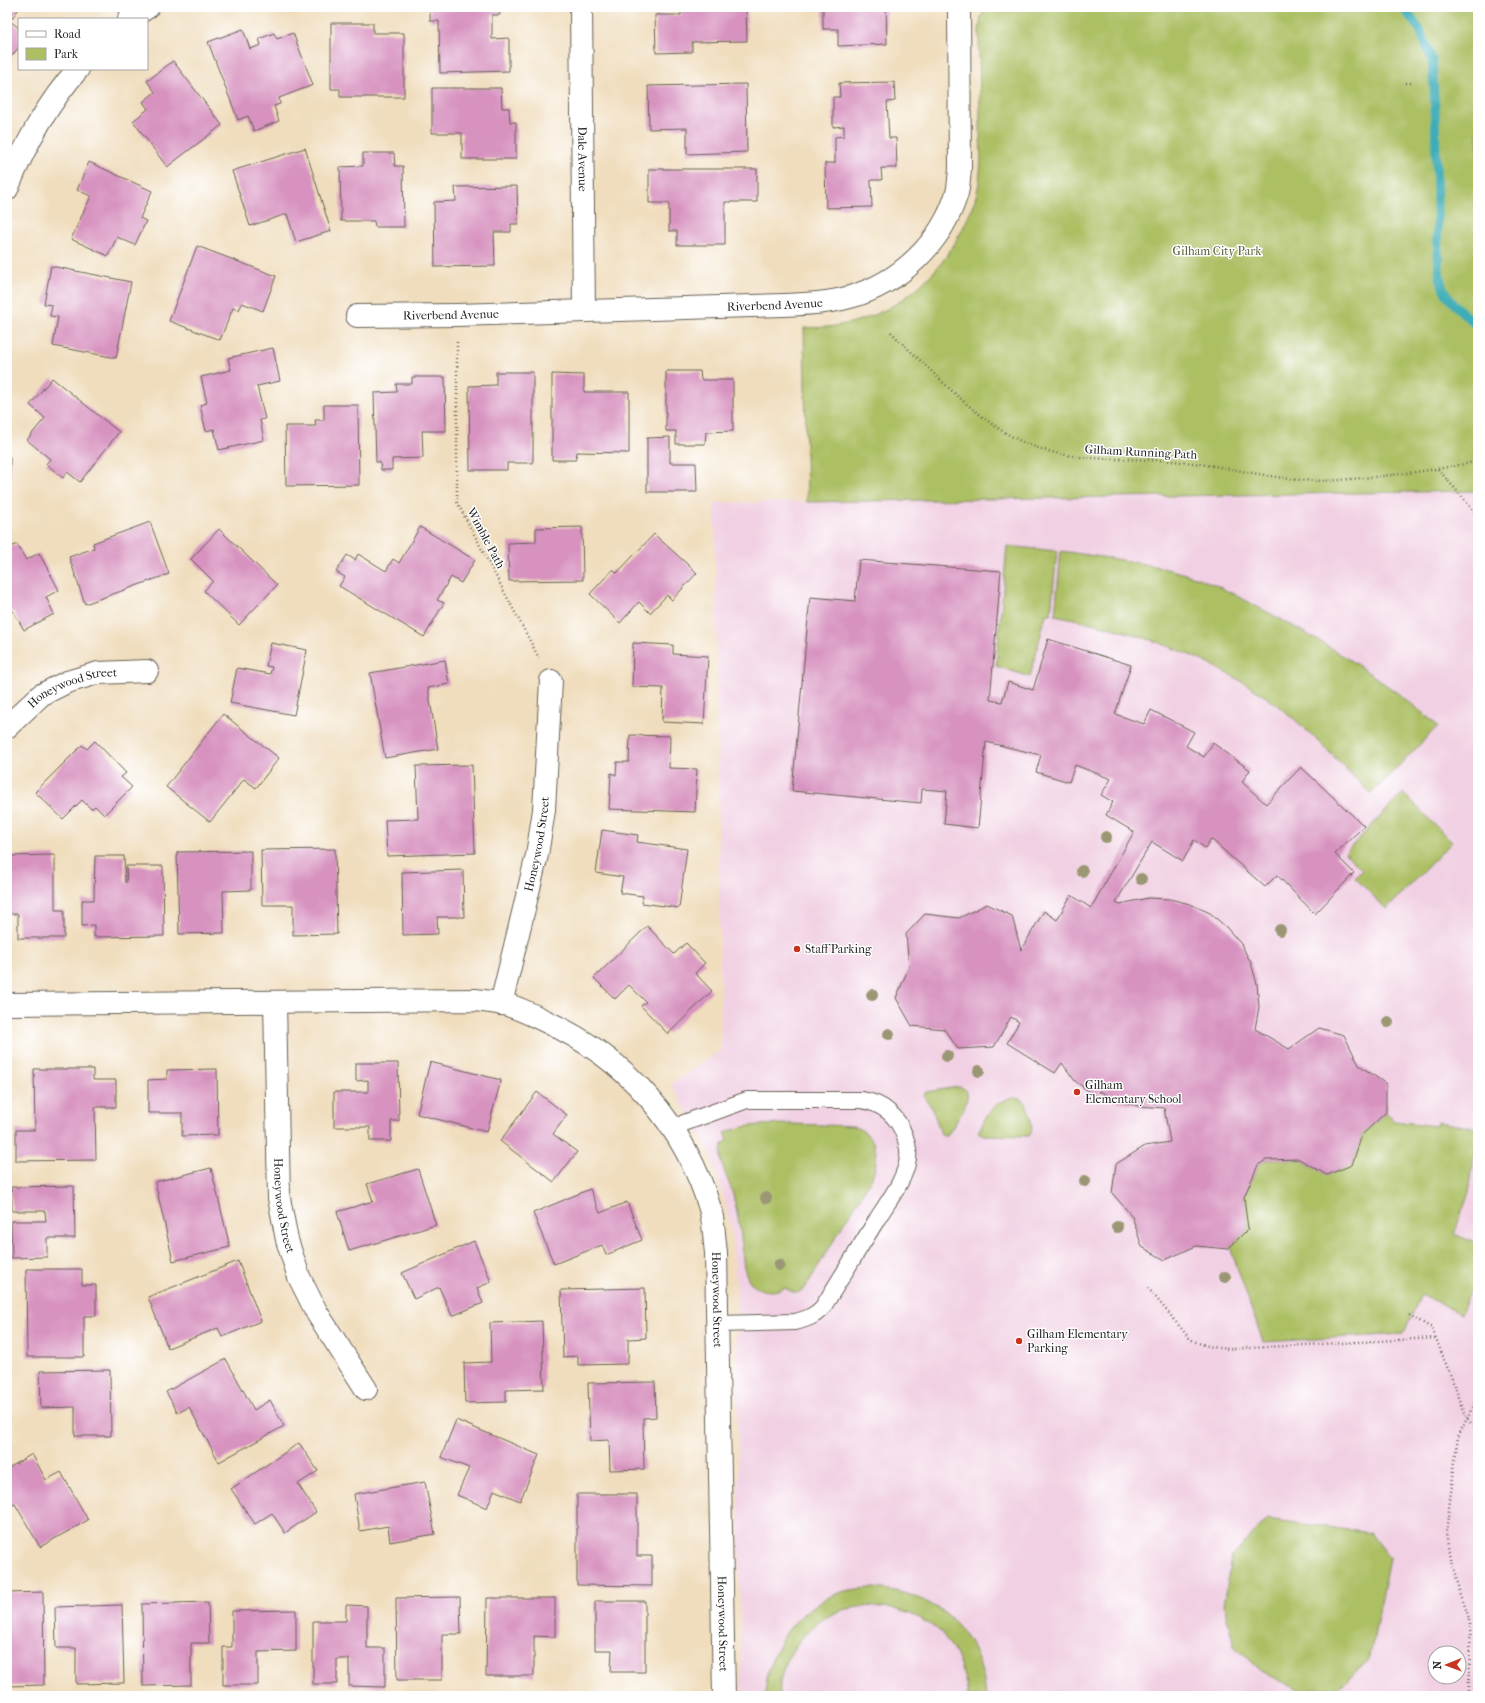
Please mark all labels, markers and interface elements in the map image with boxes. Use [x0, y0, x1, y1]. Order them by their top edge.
legend [18, 18, 148, 70]
text: Road [54, 27, 81, 41]
text: Park [54, 47, 79, 61]
street label: Dale Avenue [575, 126, 590, 192]
park label: Gilham City Park [1173, 244, 1262, 258]
street label: Riverbend Avenue [727, 295, 824, 314]
street label: Riverbend Avenue [403, 307, 499, 323]
street label: Gilham Running Path [1084, 442, 1198, 462]
street label: Wimble Path [464, 504, 508, 571]
street label: Honeywood Street [25, 665, 118, 711]
street label: Honeywood Street [521, 796, 552, 893]
place label: Staff Parking [805, 942, 872, 956]
marker: Staff Parking [792, 944, 802, 954]
place label: Gilham Elementary School [1085, 1078, 1182, 1106]
marker: Gilham Elementary School [1072, 1087, 1082, 1097]
street label: Honeywood Street [271, 1158, 298, 1255]
street label: Honeywood Street [709, 1252, 725, 1349]
place label: Gilham Elementary Parking [1027, 1327, 1128, 1355]
marker: Gilham Elementary Parking [1014, 1336, 1024, 1346]
street label: Honeywood Street [715, 1575, 731, 1673]
north arrow [1427, 1645, 1467, 1685]
text: N [1431, 1660, 1444, 1669]

